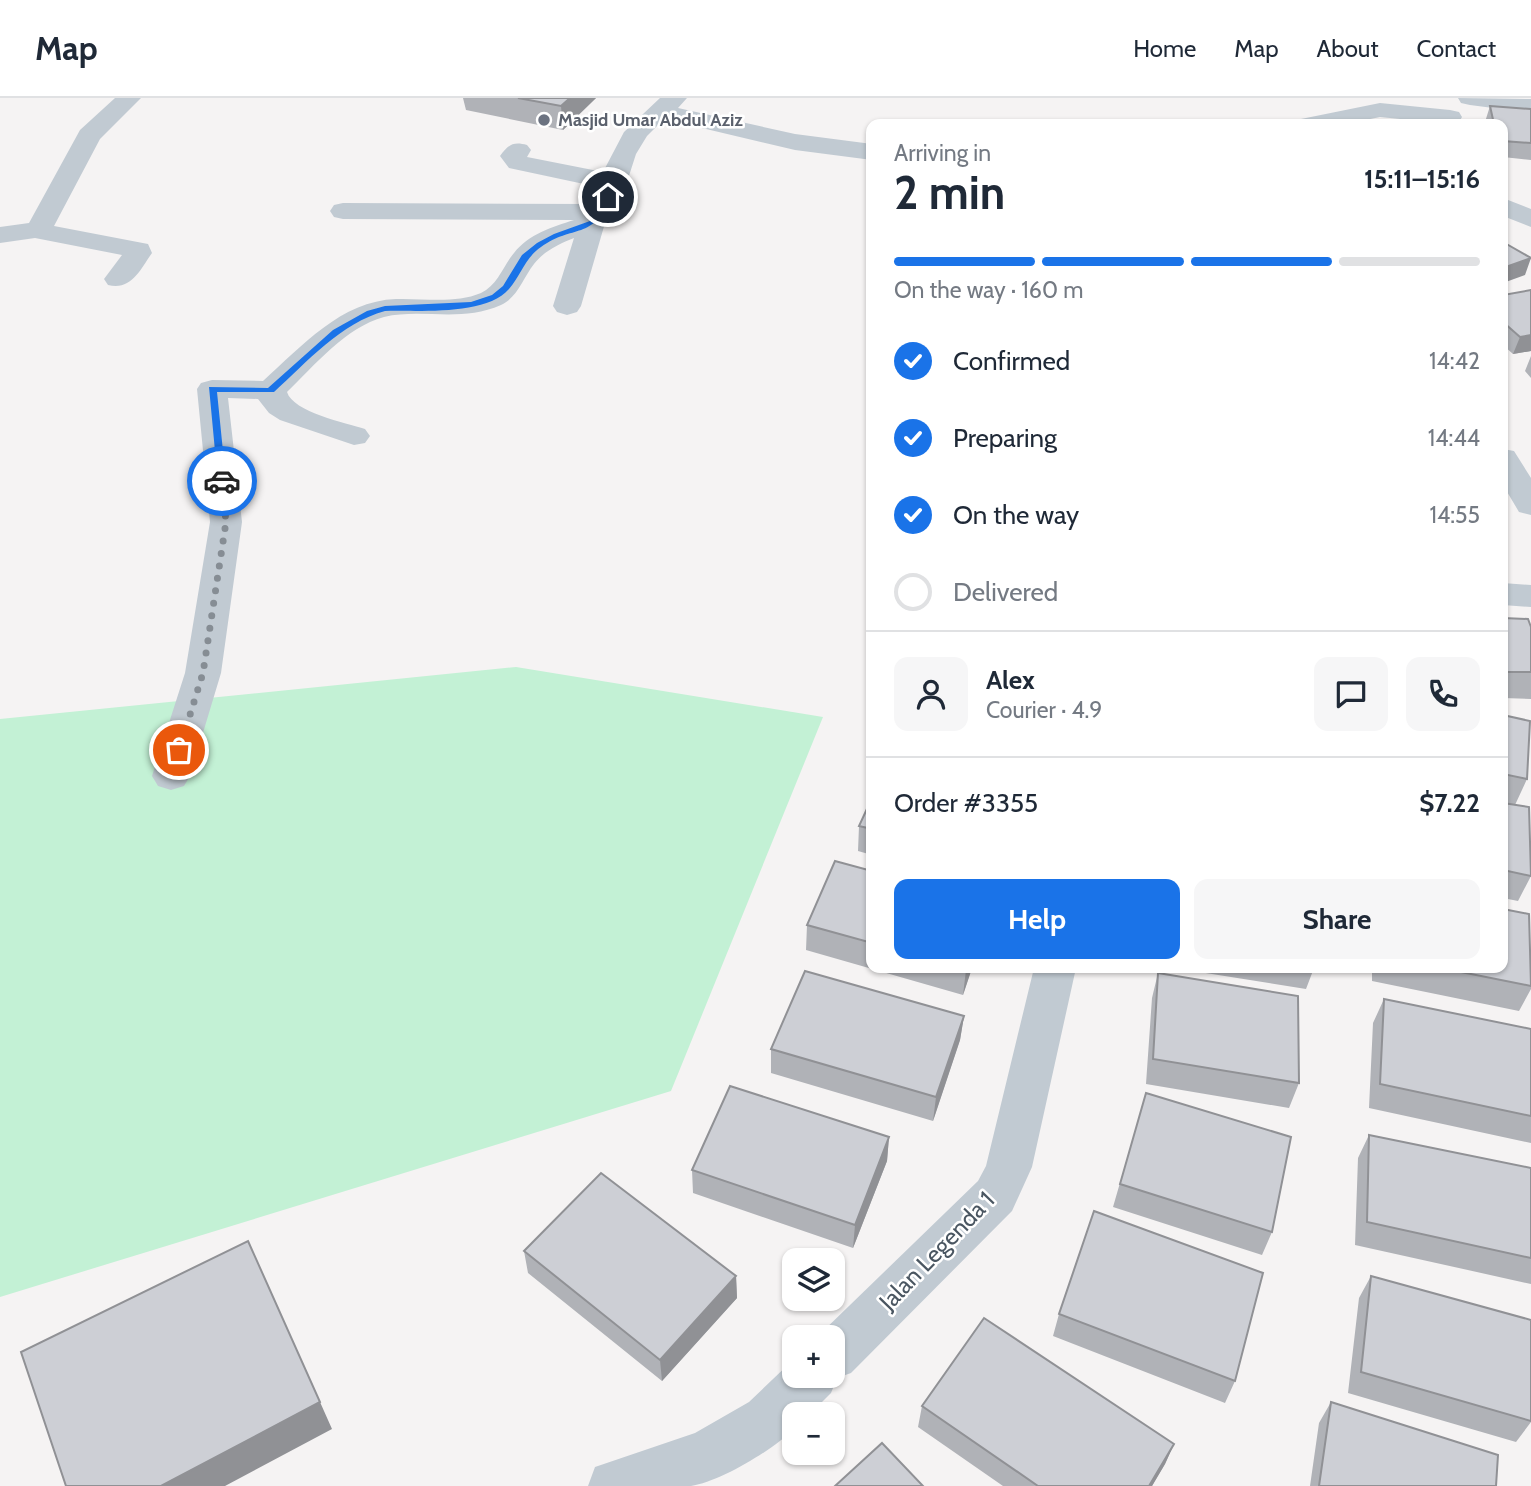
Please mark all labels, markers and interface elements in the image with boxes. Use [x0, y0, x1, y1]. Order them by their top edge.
text: Map [35, 28, 98, 68]
text: Home [1133, 34, 1196, 63]
text: Map [1234, 34, 1279, 63]
text: About [1317, 34, 1379, 63]
text: Contact [1417, 34, 1496, 63]
place label: Masjid Umar Abdul Aziz [558, 109, 743, 131]
marker: Masjid Umar Abdul Aziz [536, 112, 552, 128]
text: Arriving in [894, 139, 991, 167]
text: 15:11–15:16 [1364, 163, 1480, 195]
text: 2 min [894, 165, 1005, 221]
pin [578, 167, 638, 227]
icon: home [589, 178, 627, 216]
text: On the way · 160 m [894, 276, 1083, 304]
icon: check [894, 342, 932, 380]
text: Confirmed [953, 345, 1070, 377]
text: 14:42 [1429, 347, 1480, 375]
icon: check [894, 419, 932, 457]
text: Preparing [953, 422, 1057, 454]
text: 14:44 [1428, 424, 1480, 452]
courier [187, 446, 257, 516]
icon: car [203, 462, 241, 500]
icon: check [894, 496, 932, 534]
text: On the way [953, 499, 1079, 531]
text: 14:55 [1430, 501, 1480, 529]
text: Delivered [953, 576, 1058, 608]
button: person [894, 657, 968, 731]
button: chat [1314, 657, 1388, 731]
button: phone [1406, 657, 1480, 731]
text: Alex [986, 664, 1035, 696]
text: Courier · 4.9 [986, 696, 1102, 724]
pin [149, 720, 209, 780]
icon: bag [160, 731, 198, 769]
text: Order #3355 [894, 787, 1038, 819]
text: $7.22 [1419, 787, 1480, 819]
button: Help [894, 879, 1180, 959]
button: Share [1194, 879, 1480, 959]
street label: Jalan Legenda 1 [872, 1185, 1000, 1317]
map controls [782, 1248, 845, 1465]
button: layers [782, 1248, 845, 1311]
button: + [782, 1325, 845, 1388]
button: − [782, 1402, 845, 1465]

